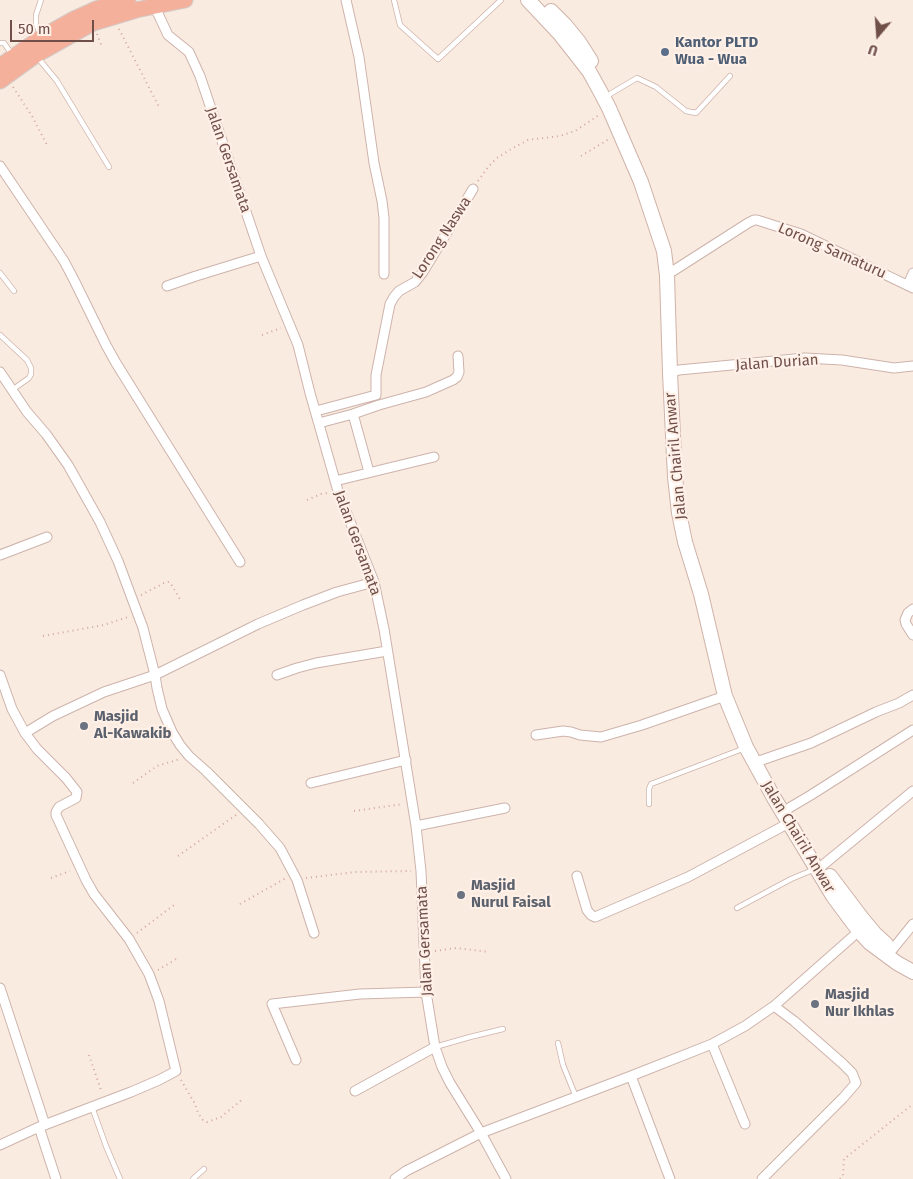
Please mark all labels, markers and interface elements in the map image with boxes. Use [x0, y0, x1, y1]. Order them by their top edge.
scale bar [12, 10, 96, 42]
north arrow [853, 10, 903, 60]
text: 50 m [18, 20, 51, 38]
place label: Kantor PLTD Wua - Wua [675, 34, 758, 69]
text: U [866, 40, 880, 59]
marker: Kantor PLTD Wua - Wua [659, 46, 671, 58]
street label: Jalan Gersamata [201, 105, 255, 215]
street label: Lorong Naswa [409, 194, 475, 282]
street label: Lorong Samaturu [775, 219, 889, 283]
street label: Jalan Durian [735, 351, 819, 375]
street label: Jalan Chairil Anwar [661, 392, 691, 520]
street label: Jalan Gersamata [330, 488, 384, 598]
place label: Masjid Al-Kawakib [94, 708, 171, 743]
marker: Masjid Al-Kawakib [78, 720, 90, 732]
street label: Jalan Chairil Anwar [757, 778, 839, 896]
place label: Masjid Nurul Faisal [471, 877, 551, 912]
street label: Jalan Gersamata [413, 885, 437, 997]
marker: Masjid Nurul Faisal [455, 889, 467, 901]
place label: Masjid Nur Ikhlas [825, 986, 894, 1021]
marker: Masjid Nur Ikhlas [809, 998, 821, 1010]

